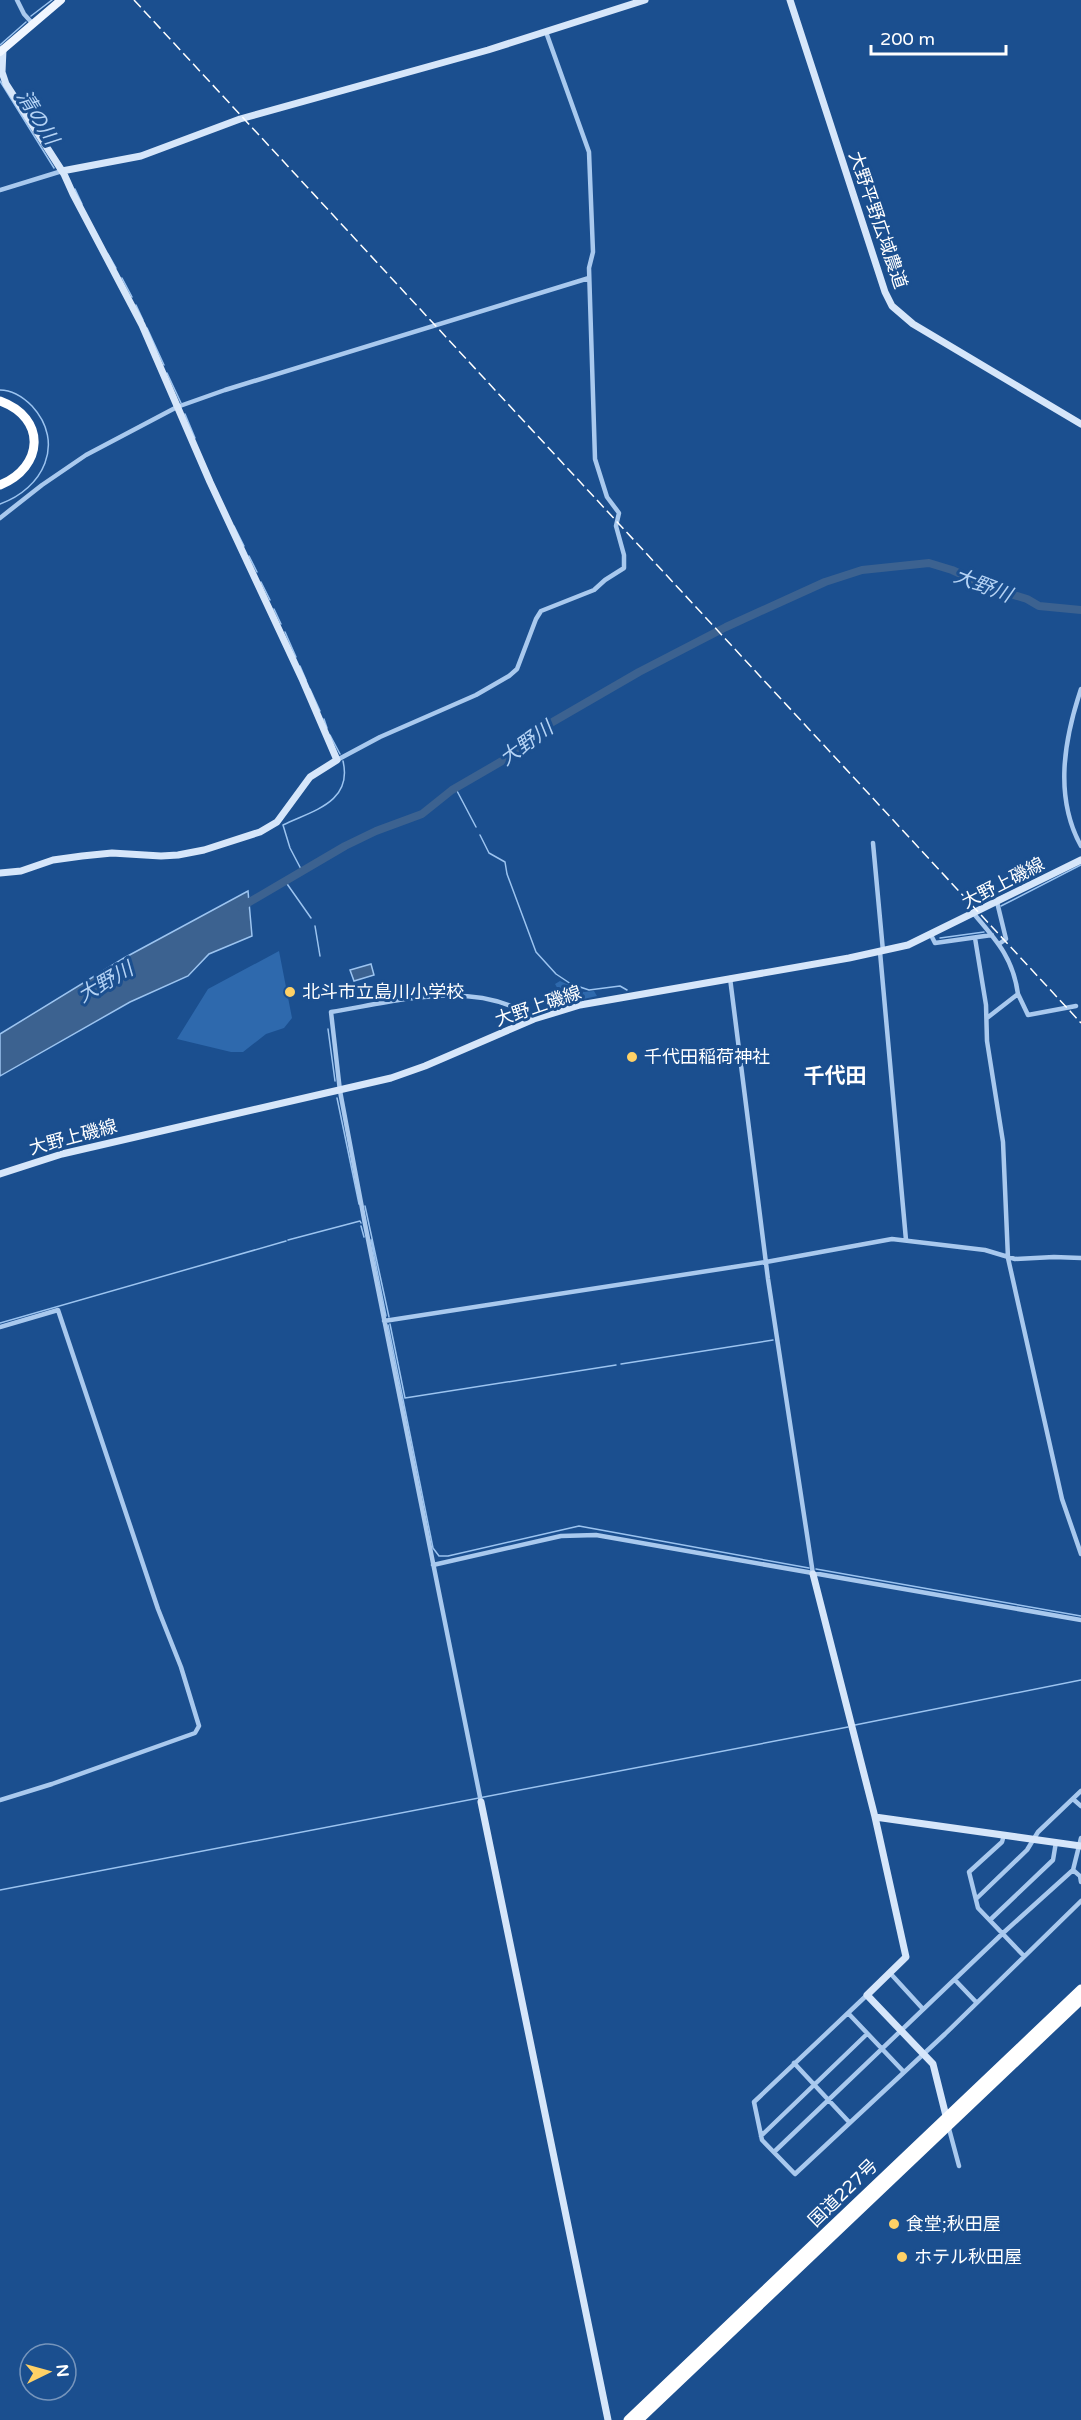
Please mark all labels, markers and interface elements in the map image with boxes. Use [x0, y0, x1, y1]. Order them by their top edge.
scale bar [871, 18, 1006, 56]
text: 200 m [880, 28, 935, 50]
water label: 清の川 [11, 86, 64, 151]
street label: 大野平野広域農道 [844, 148, 912, 292]
water label: 大野川 [950, 564, 1017, 609]
water label: 大野川 [495, 715, 560, 771]
street label: 大野上磯線 [958, 853, 1048, 913]
water label: 大野川 [74, 956, 139, 1008]
place label: 北斗市立島川小学校 [302, 981, 464, 1003]
street label: 大野上磯線 [492, 981, 584, 1031]
marker: 北斗市立島川小学校 [283, 985, 297, 999]
place label: 千代田稲荷神社 [644, 1046, 770, 1068]
marker: 千代田稲荷神社 [625, 1050, 639, 1064]
district label: 千代田 [804, 1064, 867, 1089]
street label: 大野上磯線 [27, 1115, 119, 1159]
street label: 国道227号 [804, 2155, 882, 2231]
place label: 食堂;秋田屋 [906, 2213, 1001, 2235]
marker: 食堂;秋田屋 [887, 2217, 901, 2231]
place label: ホテル秋田屋 [914, 2246, 1022, 2268]
marker: ホテル秋田屋 [895, 2250, 909, 2264]
north arrow [18, 2342, 78, 2402]
text: N [51, 2364, 72, 2378]

